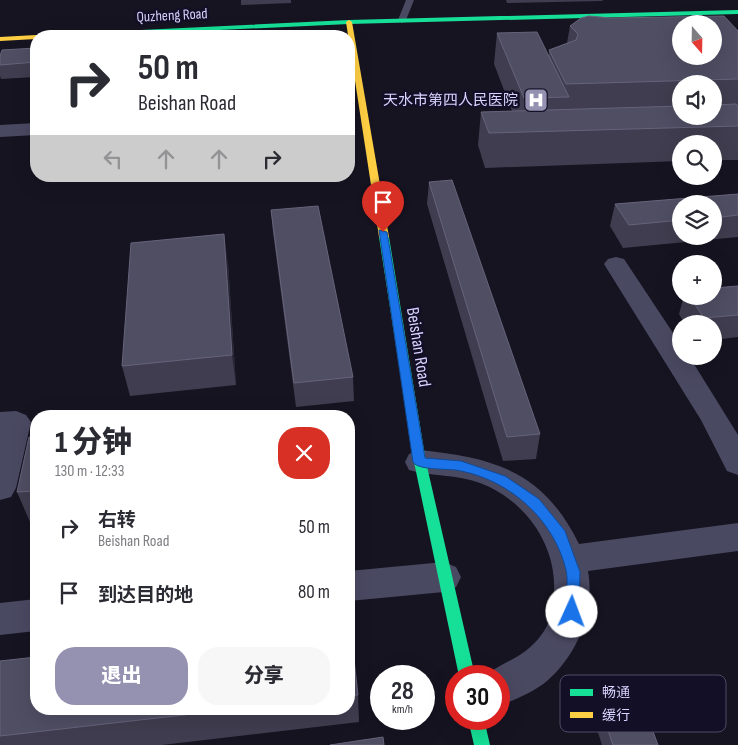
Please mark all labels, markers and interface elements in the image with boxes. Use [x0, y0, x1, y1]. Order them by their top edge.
street label: Quzheng Road [136, 4, 208, 27]
north arrow [672, 15, 722, 65]
map controls [672, 15, 722, 365]
text: 50 m [138, 47, 199, 90]
icon: right [55, 50, 120, 115]
button: sound [672, 75, 722, 125]
hospital icon: 天水市第四人民医院 [523, 87, 549, 113]
text: Beishan Road [138, 90, 236, 117]
place label: 天水市第四人民医院 [383, 91, 518, 110]
button: search [672, 135, 722, 185]
icon: left [99, 145, 127, 173]
icon: ahead [152, 145, 180, 173]
icon: ahead [205, 145, 233, 173]
icon: right [258, 145, 286, 173]
pin [362, 181, 404, 232]
icon: arrive [369, 188, 397, 216]
button: layers [672, 195, 722, 245]
button: + [672, 255, 722, 305]
street label: Beishan Road [402, 306, 435, 388]
button: − [672, 315, 722, 365]
text: 1 分钟 [55, 425, 132, 461]
button: close [278, 427, 330, 479]
text: 130 m · 12:33 [55, 462, 124, 481]
text: 右转 [98, 509, 136, 532]
icon: right [55, 514, 83, 542]
text: 50 m [299, 516, 330, 539]
text: Beishan Road [98, 532, 169, 551]
icon: arrive [55, 579, 83, 607]
text: 80 m [298, 581, 330, 604]
text: 到达目的地 [98, 584, 193, 607]
position arrow [545, 585, 597, 637]
button: 退出 [55, 647, 188, 705]
button: 分享 [198, 647, 330, 705]
speed limit sign: 30 [445, 665, 510, 730]
legend [560, 675, 726, 732]
text: 28 [391, 676, 414, 707]
text: 畅通 [602, 684, 630, 701]
text: km/h [392, 702, 413, 717]
text: 缓行 [602, 707, 630, 724]

